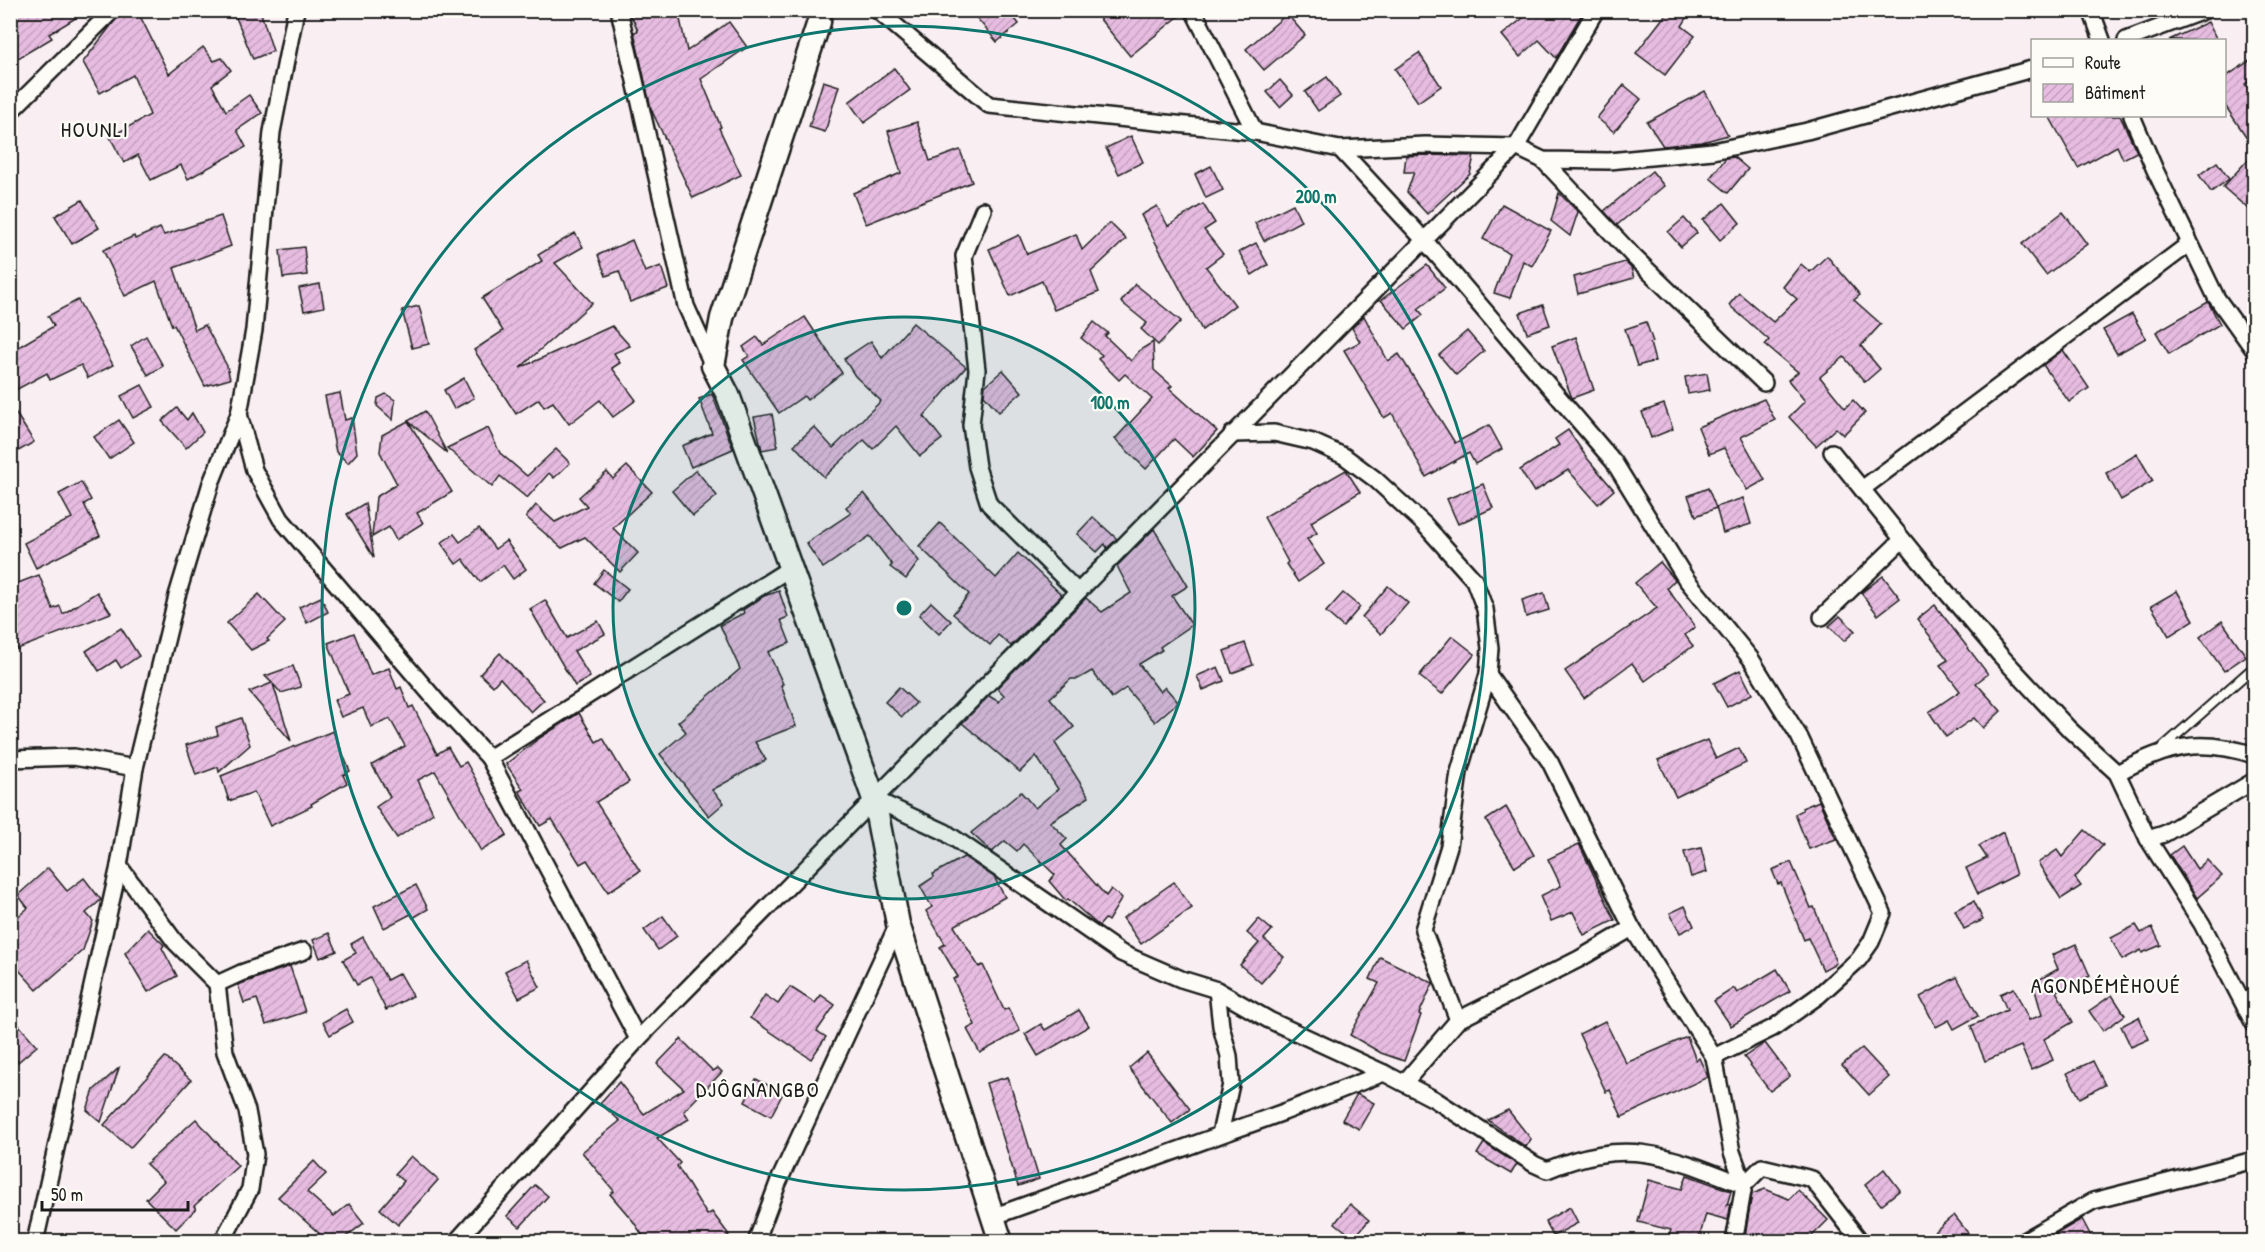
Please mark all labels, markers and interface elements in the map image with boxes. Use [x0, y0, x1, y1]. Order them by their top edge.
legend [2031, 39, 2226, 117]
text: Route [2085, 50, 2121, 75]
text: Bâtiment [2085, 80, 2146, 105]
district label: HOUNLI [61, 114, 129, 144]
text: 200 m [1296, 184, 1336, 209]
text: 100 m [1090, 390, 1130, 415]
centre of rings [894, 598, 914, 618]
district label: AGONDÉMÈHOUÉ [2031, 970, 2181, 1000]
district label: DJÔGNANGBO [696, 1074, 820, 1104]
scale bar [42, 1174, 188, 1212]
text: 50 m [51, 1182, 83, 1207]

